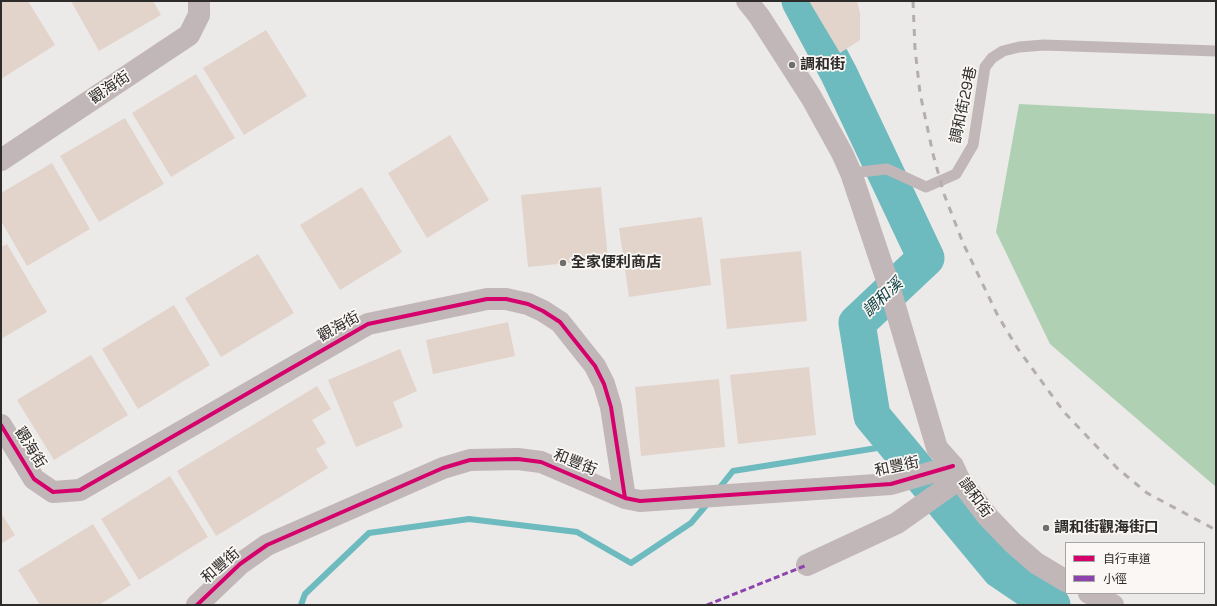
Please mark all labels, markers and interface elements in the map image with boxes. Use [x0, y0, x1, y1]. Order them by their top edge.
place label: 調和街 [800, 56, 845, 74]
marker: 調和街 [787, 60, 797, 70]
street label: 調和街29巷 [947, 65, 981, 145]
street label: 觀海街 [86, 68, 134, 108]
place label: 全家便利商店 [571, 254, 661, 272]
marker: 全家便利商店 [558, 258, 568, 268]
water label: 調和溪 [859, 275, 907, 321]
street label: 觀海街 [315, 308, 363, 346]
street label: 觀海街 [10, 424, 50, 472]
street label: 和豐街 [551, 446, 599, 480]
street label: 和豐街 [873, 454, 921, 480]
street label: 調和街 [954, 475, 996, 521]
place label: 調和街觀海街口 [1054, 519, 1159, 537]
marker: 調和街觀海街口 [1041, 523, 1051, 533]
legend [1065, 542, 1205, 594]
street label: 和豐街 [198, 544, 244, 588]
text: 自行車道 [1103, 551, 1151, 567]
text: 小徑 [1103, 571, 1127, 587]

